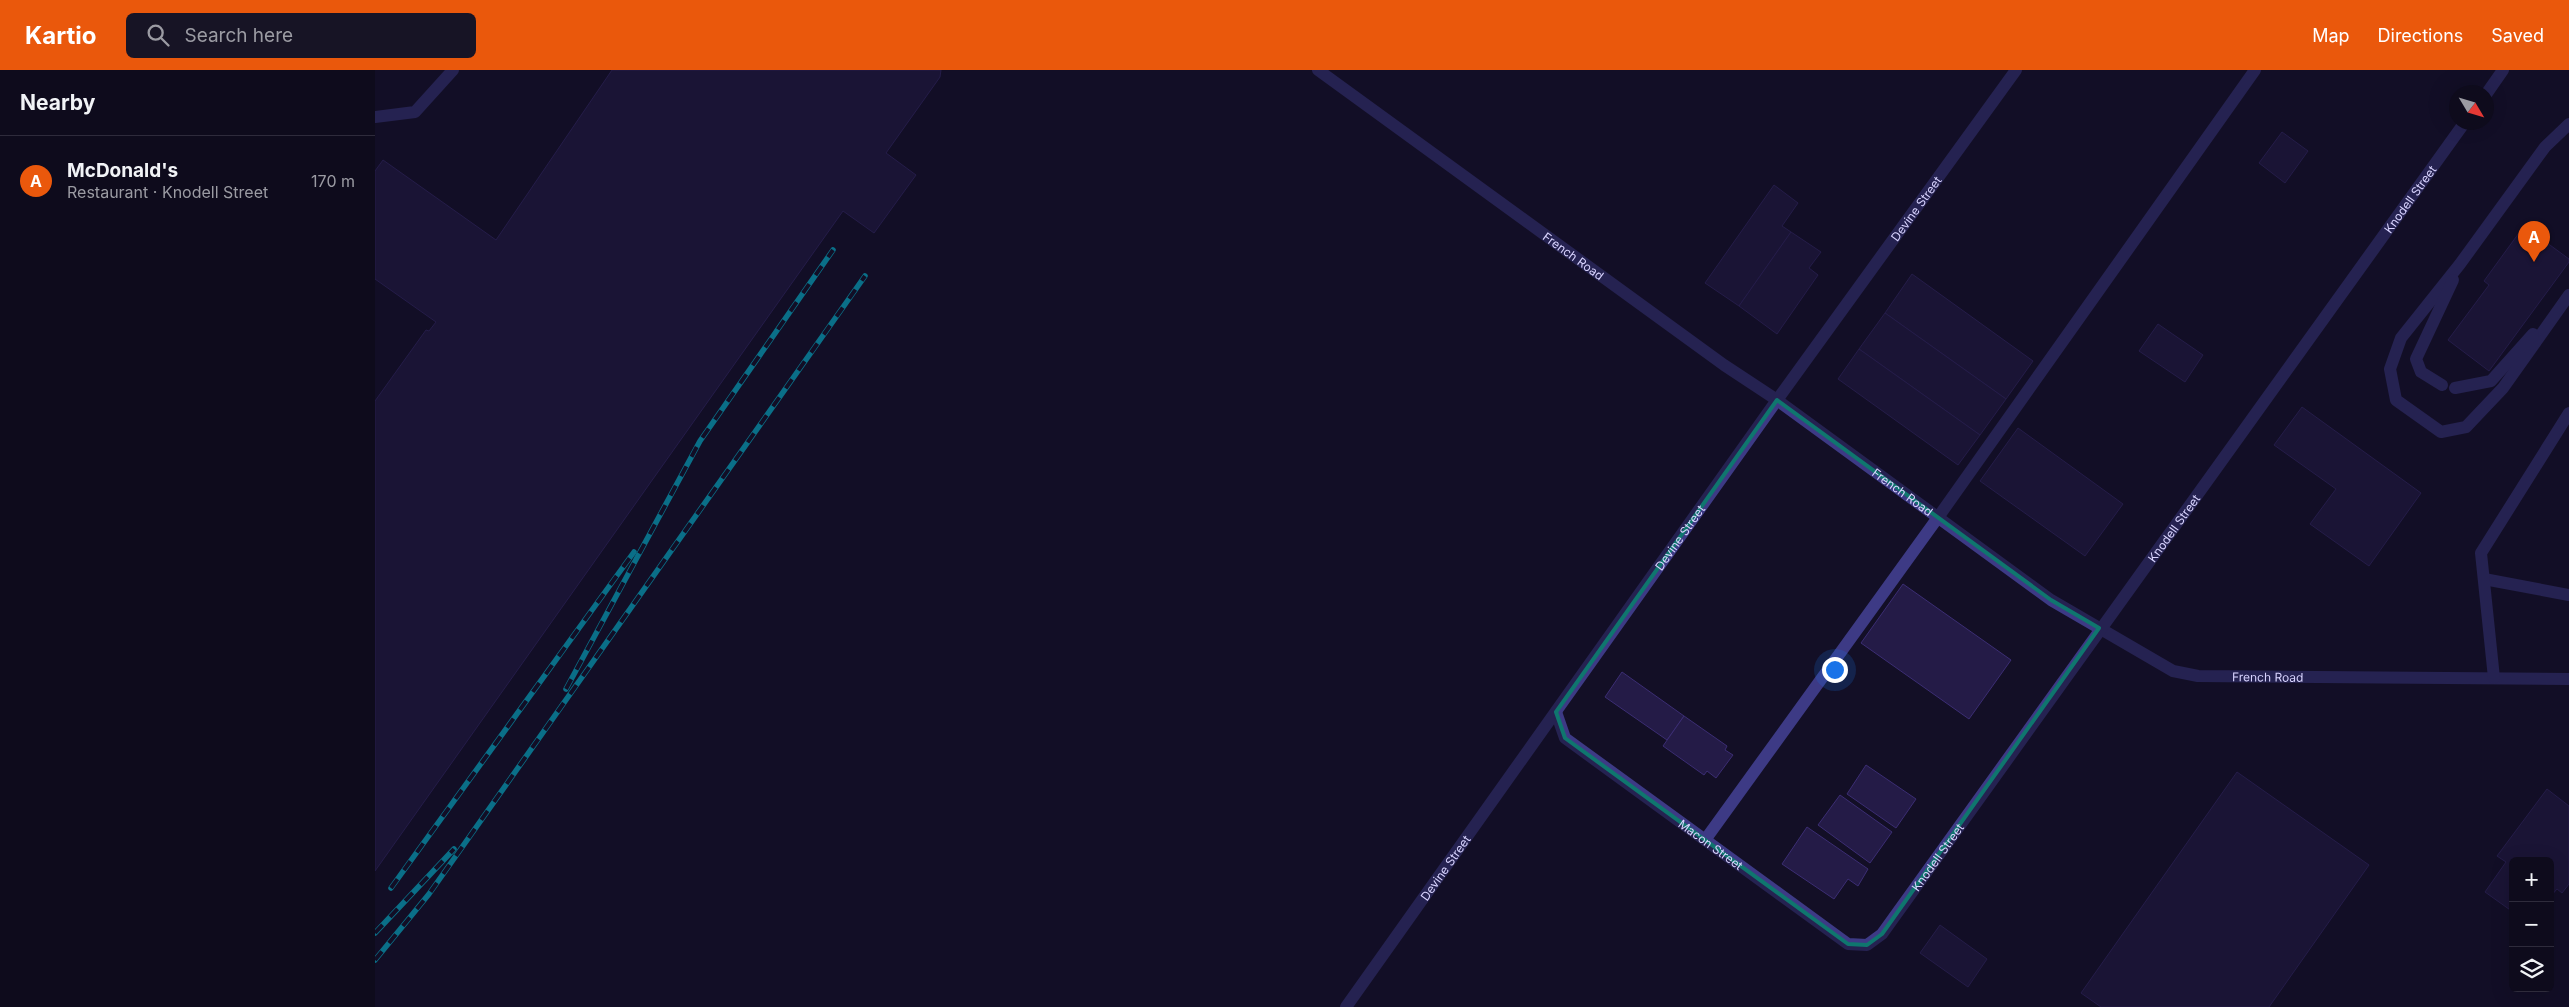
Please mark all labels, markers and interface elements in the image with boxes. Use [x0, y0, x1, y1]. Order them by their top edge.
search box [126, 13, 476, 58]
text: Kartio [25, 21, 96, 50]
icon: search [144, 21, 172, 49]
text: Search here [184, 24, 293, 47]
text: Map [2312, 25, 2350, 46]
text: Directions [2378, 25, 2463, 46]
text: Saved [2491, 25, 2544, 46]
north arrow [2449, 85, 2494, 130]
text: Nearby [20, 90, 95, 115]
text: McDonald's [67, 159, 178, 182]
street label: Knodell Street [2380, 162, 2439, 236]
text: A [30, 171, 42, 191]
text: 170 m [311, 171, 355, 191]
street label: Devine Street [1887, 173, 1944, 244]
text: Restaurant · Knodell Street [67, 182, 268, 202]
pin: A [2518, 221, 2550, 262]
street label: French Road [1540, 229, 1607, 283]
street label: French Road [1869, 465, 1936, 519]
street label: Knodell Street [2144, 491, 2203, 565]
street label: Devine Street [1651, 502, 1708, 573]
your location [1822, 657, 1848, 683]
street label: French Road [2232, 669, 2304, 684]
street label: Macon Street [1676, 816, 1746, 873]
street label: Knodell Street [1908, 820, 1967, 894]
street label: Devine Street [1417, 832, 1473, 903]
map controls [2509, 857, 2554, 992]
button: + [2509, 857, 2554, 902]
button: − [2509, 902, 2554, 947]
button: layers [2509, 947, 2554, 992]

